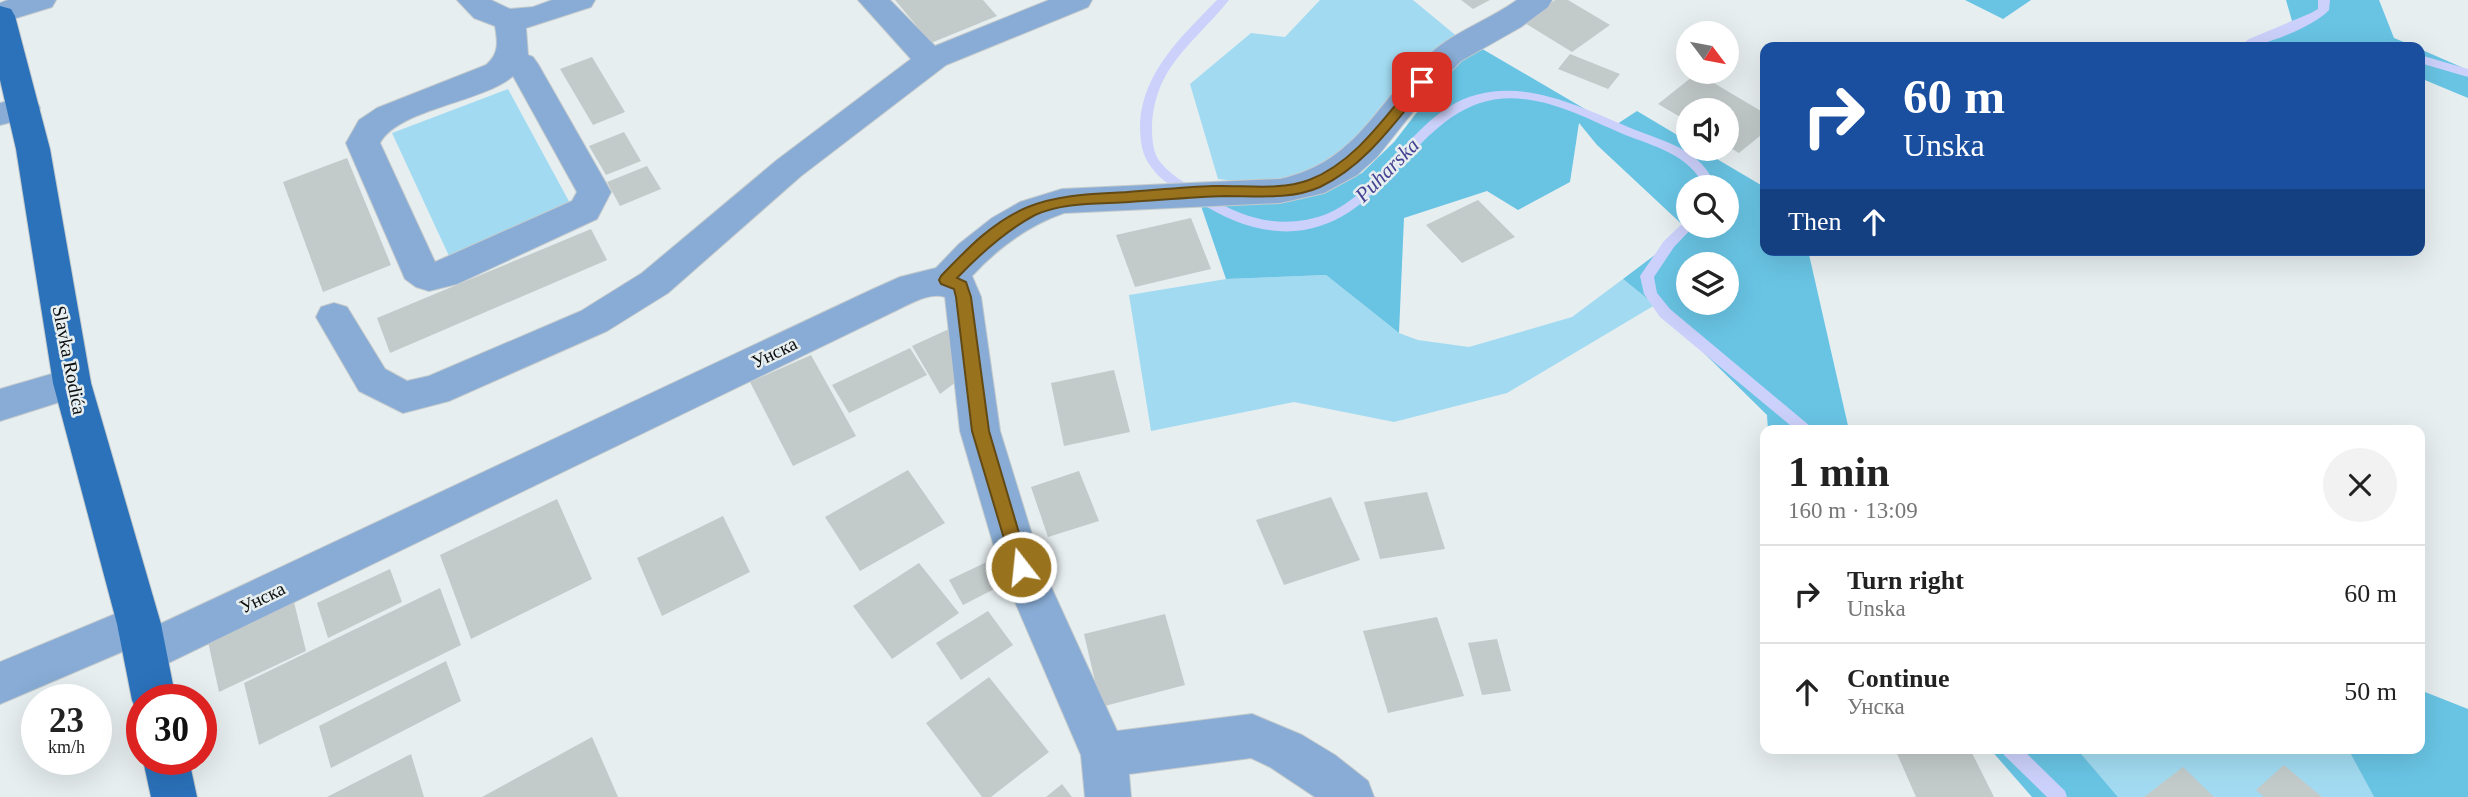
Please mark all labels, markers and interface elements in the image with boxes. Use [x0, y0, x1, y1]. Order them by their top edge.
north arrow [1676, 21, 1740, 84]
map controls [1676, 21, 1739, 315]
pin [1392, 52, 1452, 112]
icon: arrive [1403, 63, 1441, 101]
text: 60 m [1903, 69, 2005, 124]
icon: right [1788, 70, 1879, 161]
button: sound [1676, 98, 1739, 161]
text: Unska [1903, 127, 1985, 163]
water label: Puharska [1349, 133, 1424, 208]
button: search [1676, 175, 1739, 238]
icon: ahead [1855, 203, 1893, 241]
text: Then [1788, 207, 1841, 236]
button: layers [1676, 252, 1739, 315]
street label: Slavka Rodića [49, 304, 90, 417]
street label: Унска [748, 332, 801, 372]
button: close [2323, 448, 2397, 522]
text: 1 min [1788, 449, 1890, 495]
text: 160 m · 13:09 [1788, 498, 1918, 523]
position arrow [984, 530, 1058, 604]
text: Turn right [1847, 566, 1964, 595]
icon: right [1788, 575, 1826, 613]
street label: Унска [236, 577, 289, 617]
text: 60 m [2344, 579, 2397, 608]
text: Unska [1847, 596, 1906, 621]
text: Continue [1847, 664, 1950, 693]
icon: ahead [1788, 673, 1826, 711]
text: 50 m [2344, 677, 2397, 706]
speed limit sign: 30 [126, 684, 217, 775]
text: Унска [1847, 694, 1905, 719]
text: 23 [49, 701, 84, 740]
text: km/h [48, 737, 85, 757]

